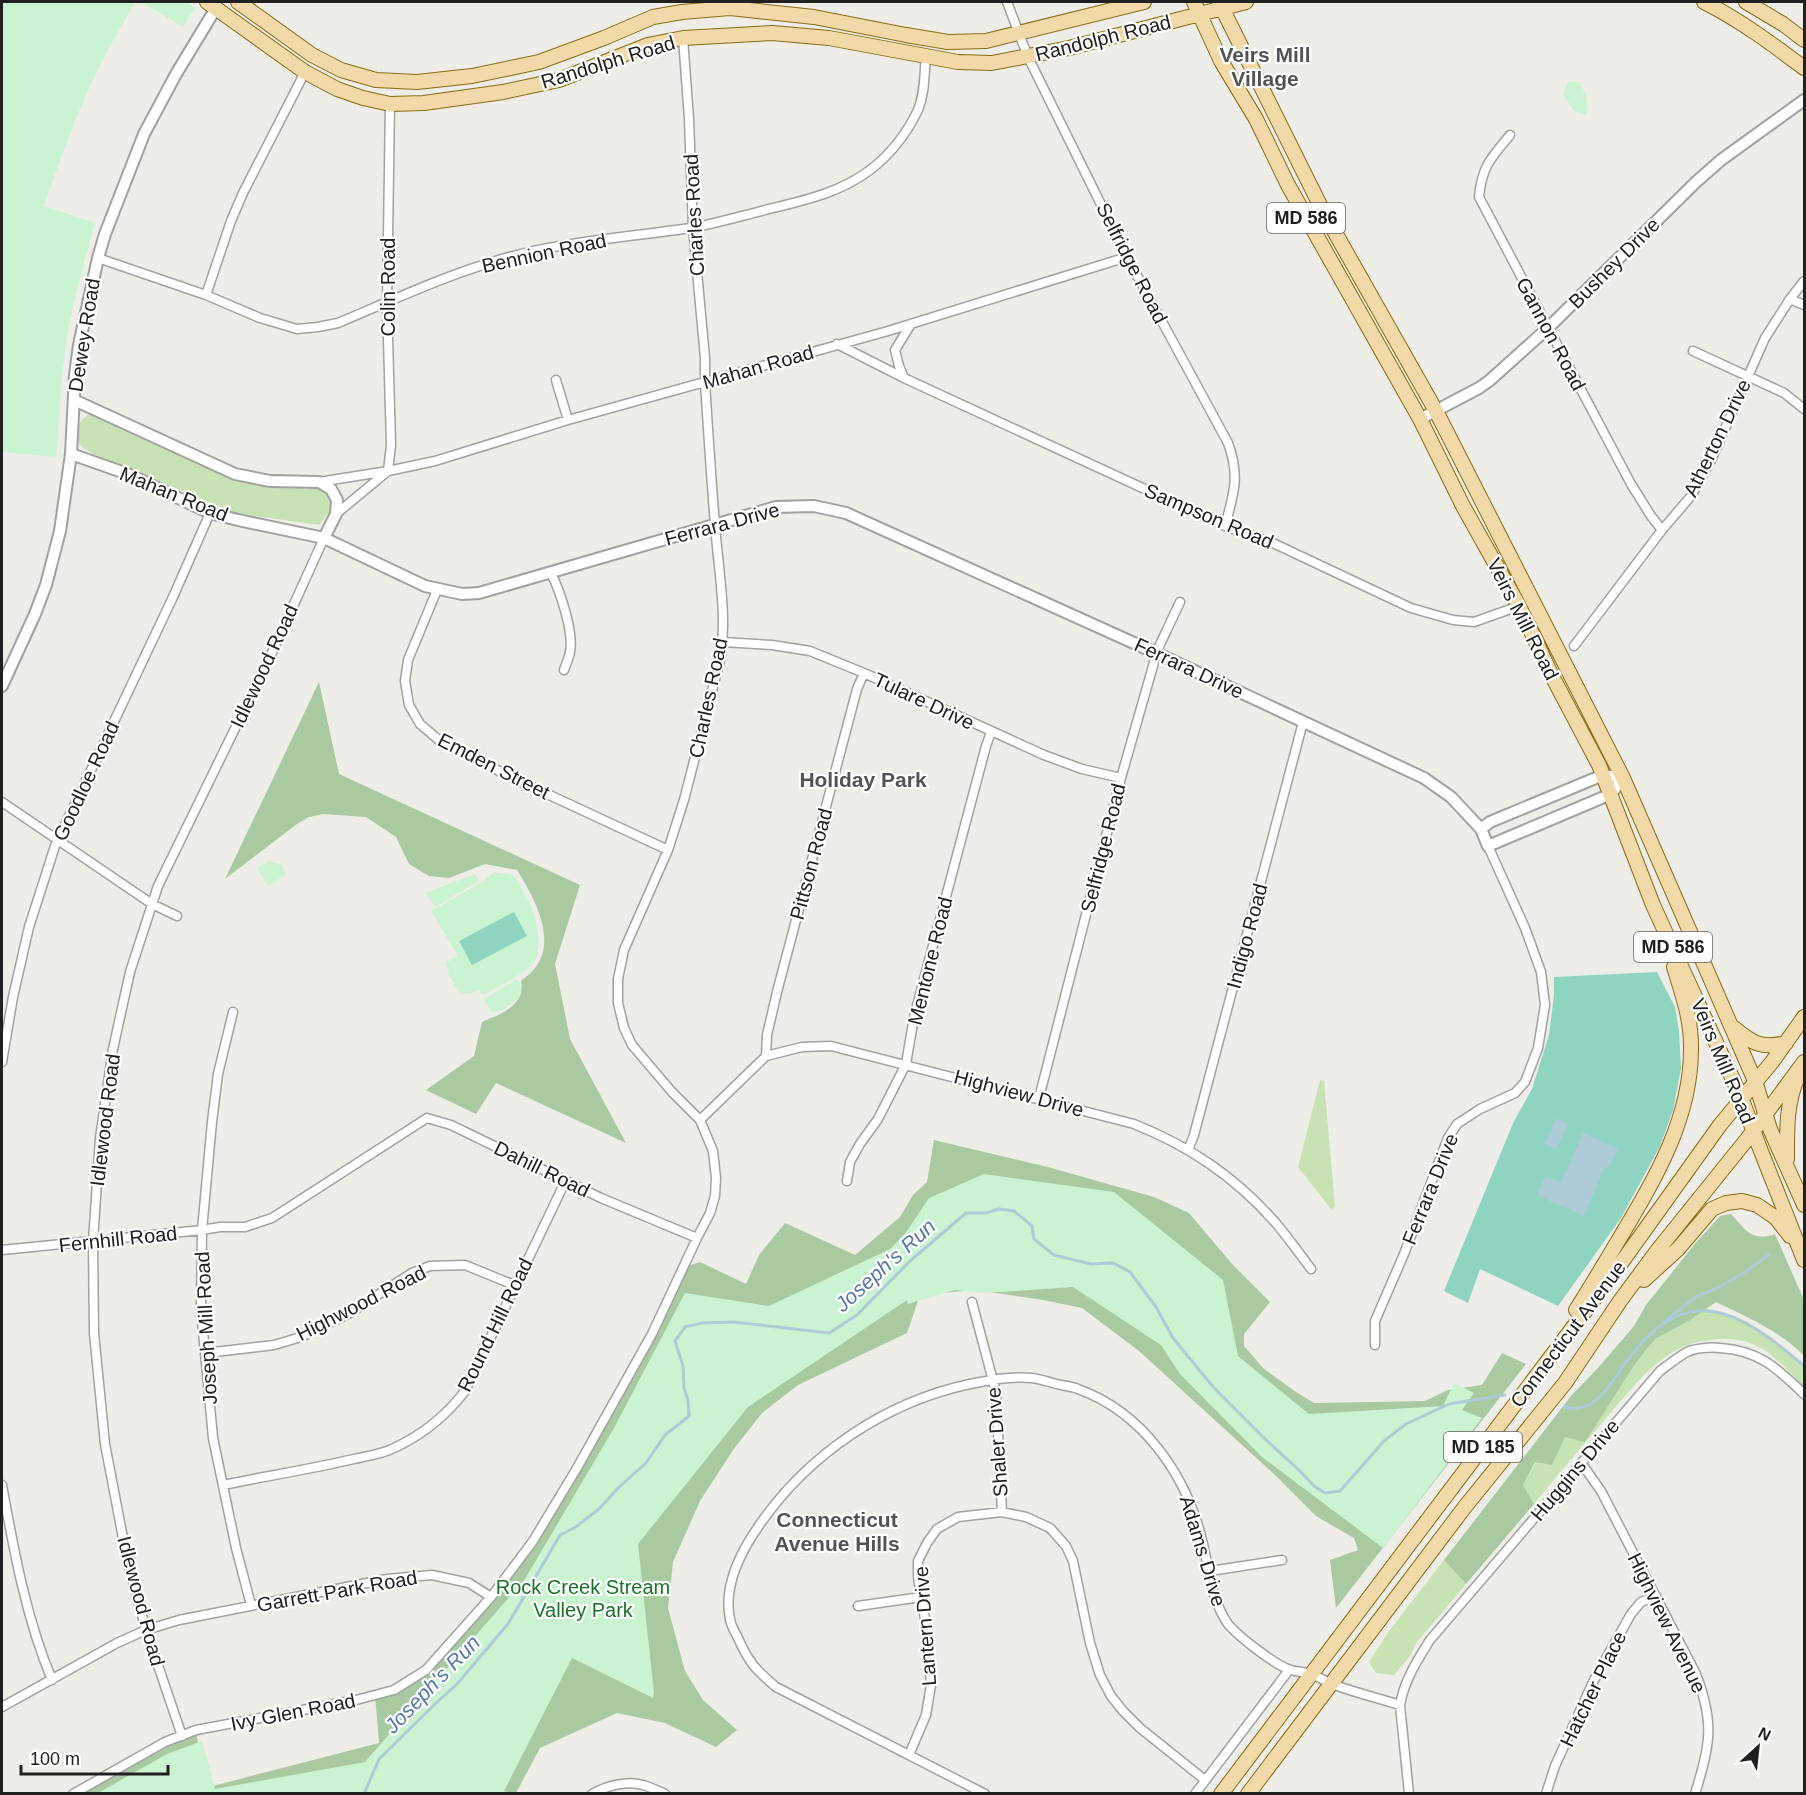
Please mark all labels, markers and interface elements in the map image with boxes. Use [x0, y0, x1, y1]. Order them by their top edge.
street label: Randolph Road [1033, 11, 1173, 65]
street label: Randolph Road [538, 31, 678, 93]
district label: Veirs Mill Village [1219, 43, 1311, 90]
street label: Charles Road [680, 153, 708, 277]
street label: Selfridge Road [1092, 199, 1172, 327]
road number: MD 586 [1267, 203, 1345, 233]
street label: Bushey Drive [1564, 213, 1664, 313]
street label: Bennion Road [480, 229, 608, 277]
street label: Colin Road [377, 238, 399, 336]
street label: Gannon Road [1512, 274, 1590, 394]
street label: Dewey Road [64, 277, 104, 393]
street label: Mahan Road [700, 341, 816, 393]
street label: Atherton Drive [1679, 376, 1755, 500]
street label: Mahan Road [117, 462, 231, 526]
street label: Sampson Road [1141, 479, 1277, 553]
street label: Ferrara Drive [662, 498, 782, 550]
street label: Veirs Mill Road [1483, 555, 1563, 683]
street label: Idlewood Road [226, 601, 302, 731]
street label: Ferrara Drive [1131, 633, 1247, 703]
street label: Charles Road [685, 636, 731, 760]
street label: Tulare Drive [870, 668, 978, 734]
street label: Goodloe Road [49, 718, 123, 844]
street label: Emden Street [435, 728, 554, 804]
district label: Holiday Park [799, 768, 927, 791]
street label: Selfridge Road [1076, 781, 1130, 915]
street label: Pittson Road [786, 806, 836, 922]
street label: Indigo Road [1222, 881, 1272, 991]
street label: Mentone Road [903, 895, 957, 1027]
road number: MD 586 [1634, 932, 1712, 962]
street label: Veirs Mill Road [1687, 995, 1759, 1127]
street label: Idlewood Road [86, 1052, 124, 1188]
street label: Highview Drive [952, 1065, 1086, 1121]
street label: Ferrara Drive [1398, 1130, 1462, 1248]
street label: Dahill Road [491, 1136, 593, 1202]
water label: Joseph's Run [830, 1214, 940, 1317]
street label: Fernhill Road [58, 1222, 178, 1256]
street label: Joseph Mill Road [191, 1251, 221, 1405]
street label: Round Hill Road [453, 1255, 537, 1395]
street label: Connecticut Avenue [1506, 1256, 1630, 1412]
street label: Highwood Road [293, 1261, 429, 1345]
street label: Shaler Drive [982, 1386, 1012, 1498]
street label: Huggins Drive [1526, 1415, 1624, 1525]
road number: MD 185 [1444, 1432, 1522, 1462]
street label: Adams Drive [1176, 1493, 1230, 1609]
district label: Connecticut Avenue Hills [774, 1508, 900, 1555]
street label: Idlewood Road [113, 1534, 169, 1668]
street label: Highview Avenue [1624, 1549, 1710, 1697]
street label: Lantern Drive [910, 1565, 940, 1687]
street label: Garrett Park Road [255, 1566, 419, 1616]
park label: Rock Creek Stream Valley Park [496, 1576, 670, 1621]
street label: Hatcher Place [1556, 1628, 1630, 1750]
water label: Joseph's Run [379, 1630, 484, 1738]
street label: Ivy Glen Road [229, 1689, 357, 1735]
north arrow [1728, 1717, 1788, 1777]
text: N [1756, 1724, 1774, 1744]
scale bar [21, 1738, 168, 1776]
text: 100 m [30, 1749, 80, 1769]

